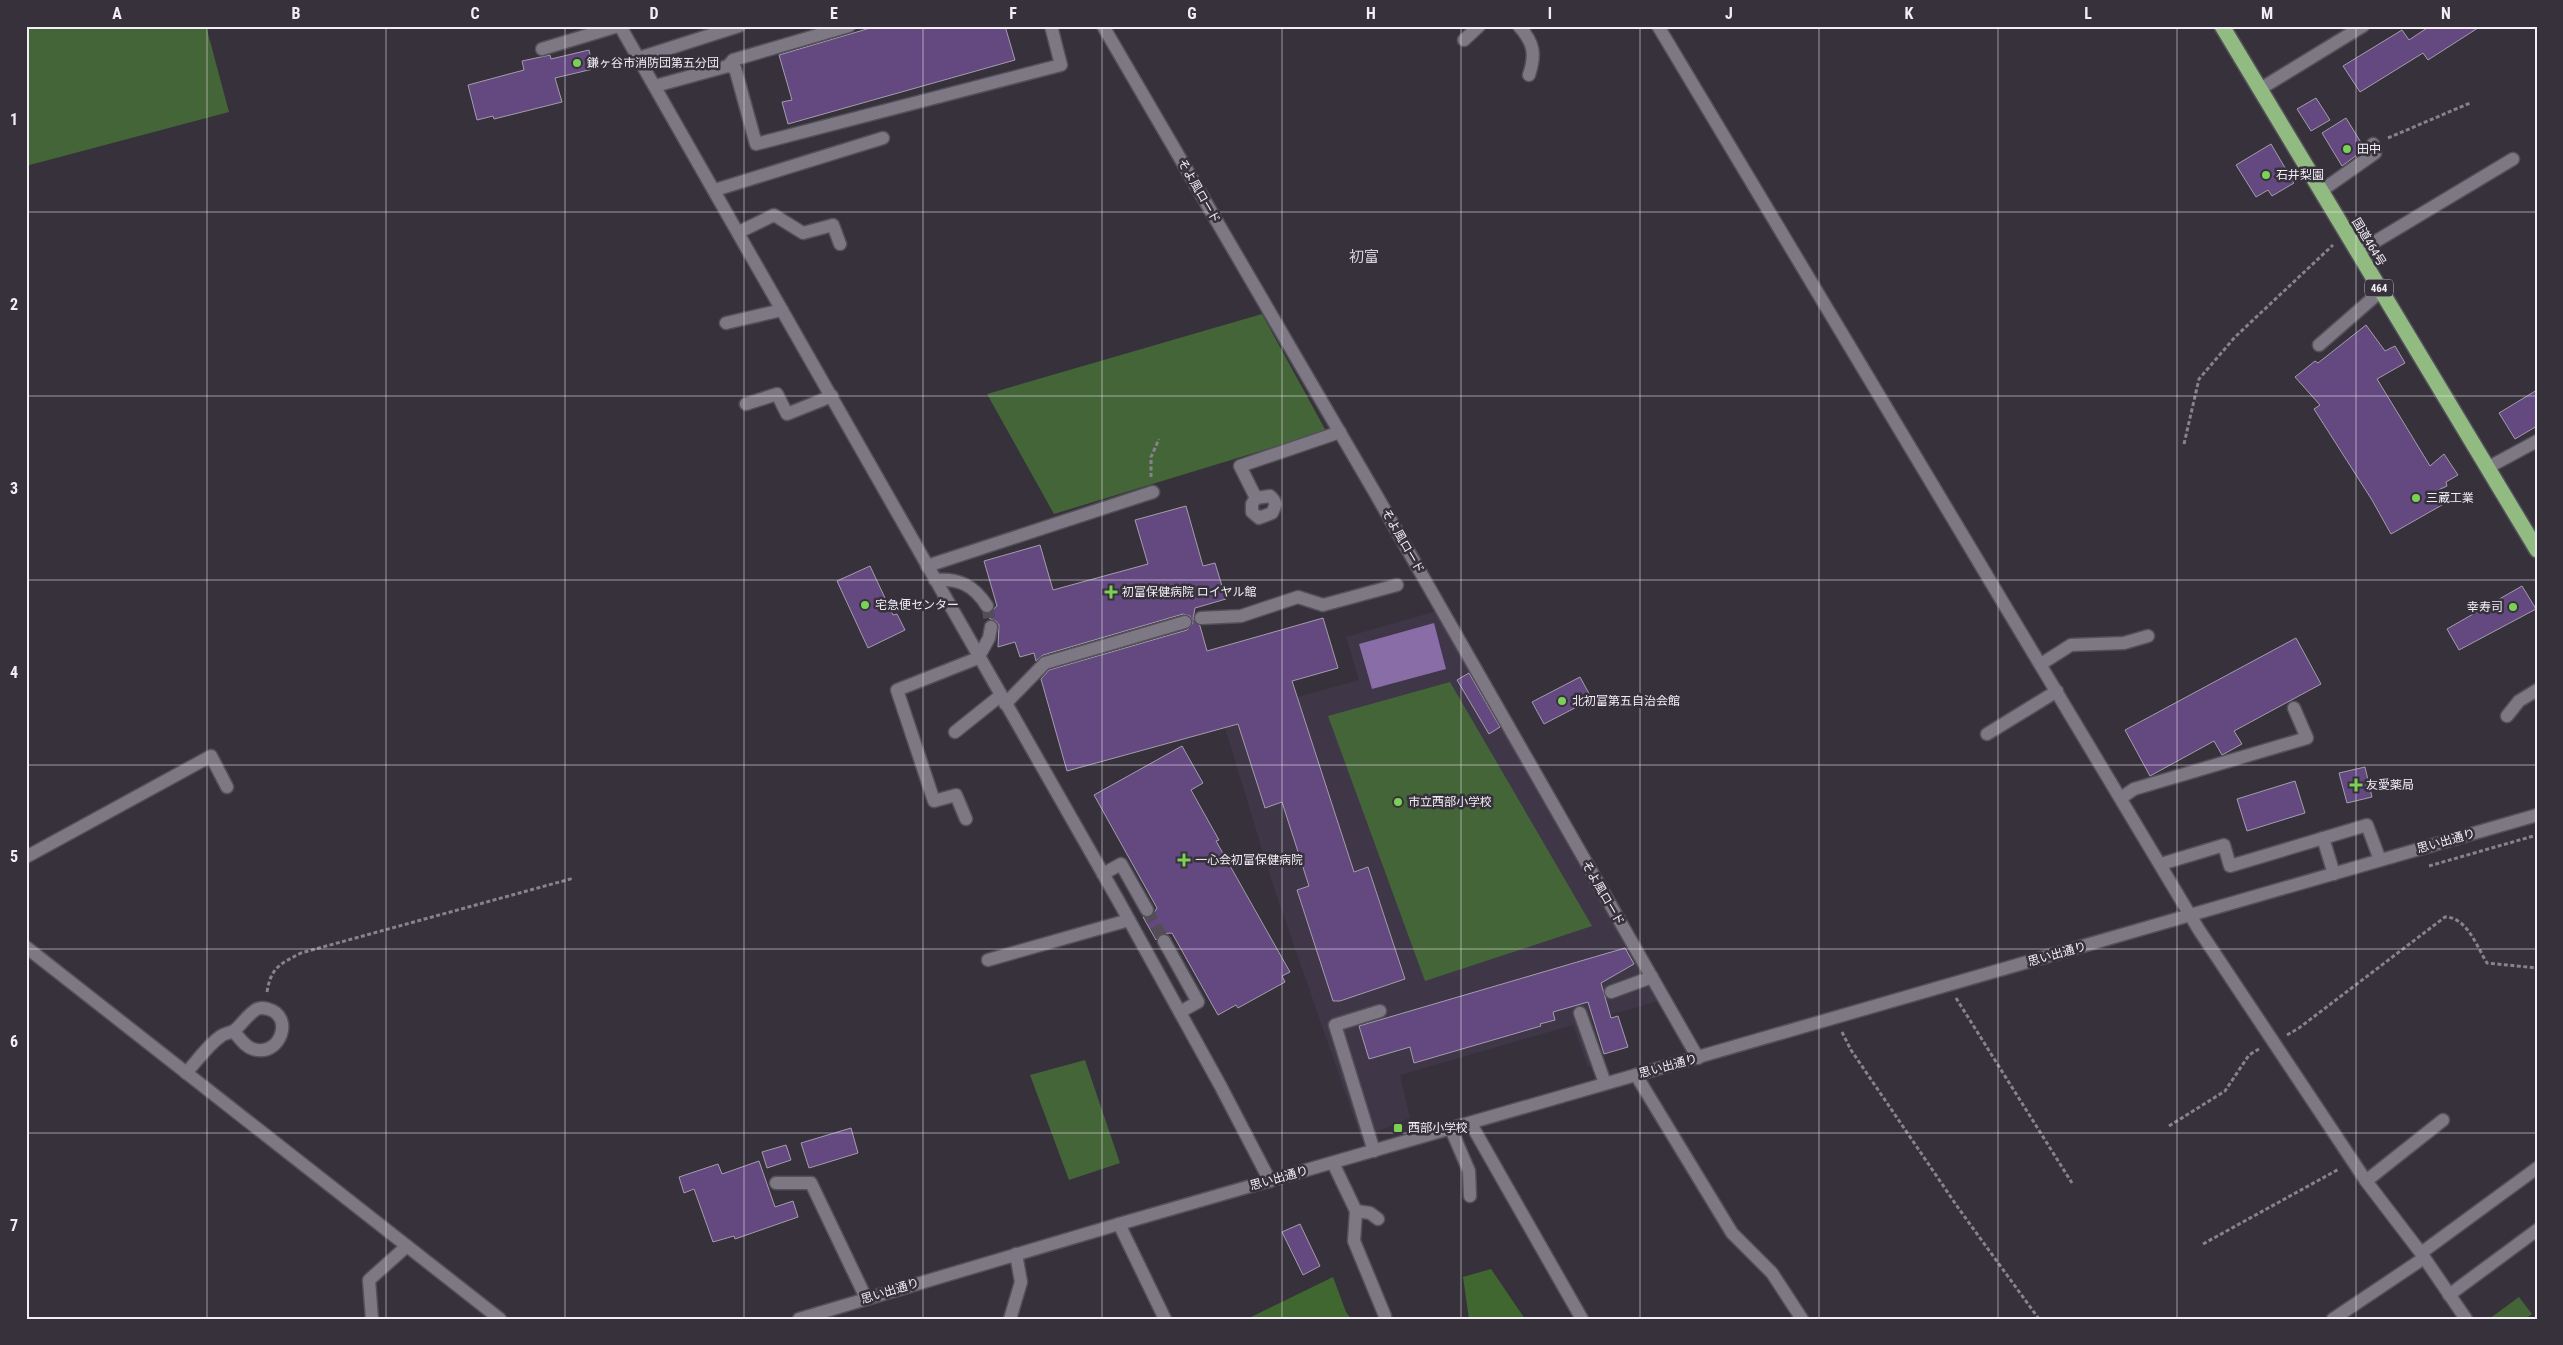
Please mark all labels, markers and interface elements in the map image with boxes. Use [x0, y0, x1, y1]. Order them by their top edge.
text: A [112, 4, 122, 23]
text: B [292, 4, 301, 23]
text: C [470, 4, 480, 23]
text: D [649, 4, 659, 23]
text: E [830, 4, 838, 23]
text: F [1009, 4, 1017, 23]
text: G [1187, 4, 1197, 23]
text: H [1366, 4, 1376, 23]
text: I [1548, 4, 1552, 23]
text: J [1725, 4, 1733, 23]
text: K [1905, 4, 1914, 23]
text: L [2084, 4, 2092, 23]
text: M [2261, 4, 2273, 23]
text: N [2441, 4, 2451, 23]
place label: 鎌ヶ谷市消防団第五分団 [587, 56, 719, 70]
marker: 鎌ヶ谷市消防団第五分団 [571, 57, 583, 69]
text: 1 [10, 110, 18, 129]
place label: 田中 [2357, 142, 2381, 156]
marker: 田中 [2341, 143, 2353, 155]
street label: そよ風ロード [1175, 156, 1223, 226]
place label: 石井梨園 [2276, 168, 2324, 182]
marker: 石井梨園 [2260, 169, 2272, 181]
street label: 国道464号 [2349, 215, 2389, 269]
district label: 初富 [1349, 248, 1379, 266]
road number: 464 [2365, 280, 2393, 296]
text: 2 [10, 295, 18, 314]
text: 3 [10, 479, 18, 498]
place label: 三蔵工業 [2426, 491, 2474, 505]
marker: 三蔵工業 [2410, 492, 2422, 504]
street label: そよ風ロード [1379, 506, 1427, 576]
marker: 初富保健病院 ロイヤル館 [1104, 585, 1118, 599]
place label: 初富保健病院 ロイヤル館 [1122, 585, 1256, 599]
place label: 宅急便センター [875, 598, 959, 612]
marker: 宅急便センター [859, 599, 871, 611]
place label: 幸寿司 [2467, 600, 2503, 614]
marker: 幸寿司 [2507, 601, 2519, 613]
text: 4 [10, 663, 18, 682]
place label: 北初富第五自治会館 [1572, 694, 1680, 708]
marker: 北初富第五自治会館 [1556, 695, 1568, 707]
place label: 友愛薬局 [2366, 778, 2414, 792]
marker: 友愛薬局 [2350, 779, 2362, 791]
place label: 市立西部小学校 [1408, 795, 1492, 809]
marker: 市立西部小学校 [1392, 796, 1404, 808]
street label: 思い出通り [2415, 826, 2477, 856]
text: 5 [10, 847, 18, 866]
marker: 一心会初富保健病院 [1177, 853, 1191, 867]
place label: 一心会初富保健病院 [1195, 853, 1303, 867]
street label: そよ風ロード [1579, 858, 1627, 928]
street label: 思い出通り [2026, 939, 2088, 969]
text: 6 [10, 1032, 18, 1051]
street label: 思い出通り [1637, 1051, 1699, 1081]
place label: 西部小学校 [1408, 1121, 1468, 1135]
marker: 西部小学校 [1392, 1122, 1404, 1134]
street label: 思い出通り [1248, 1163, 1310, 1193]
text: 7 [10, 1216, 18, 1235]
street label: 思い出通り [859, 1276, 921, 1306]

